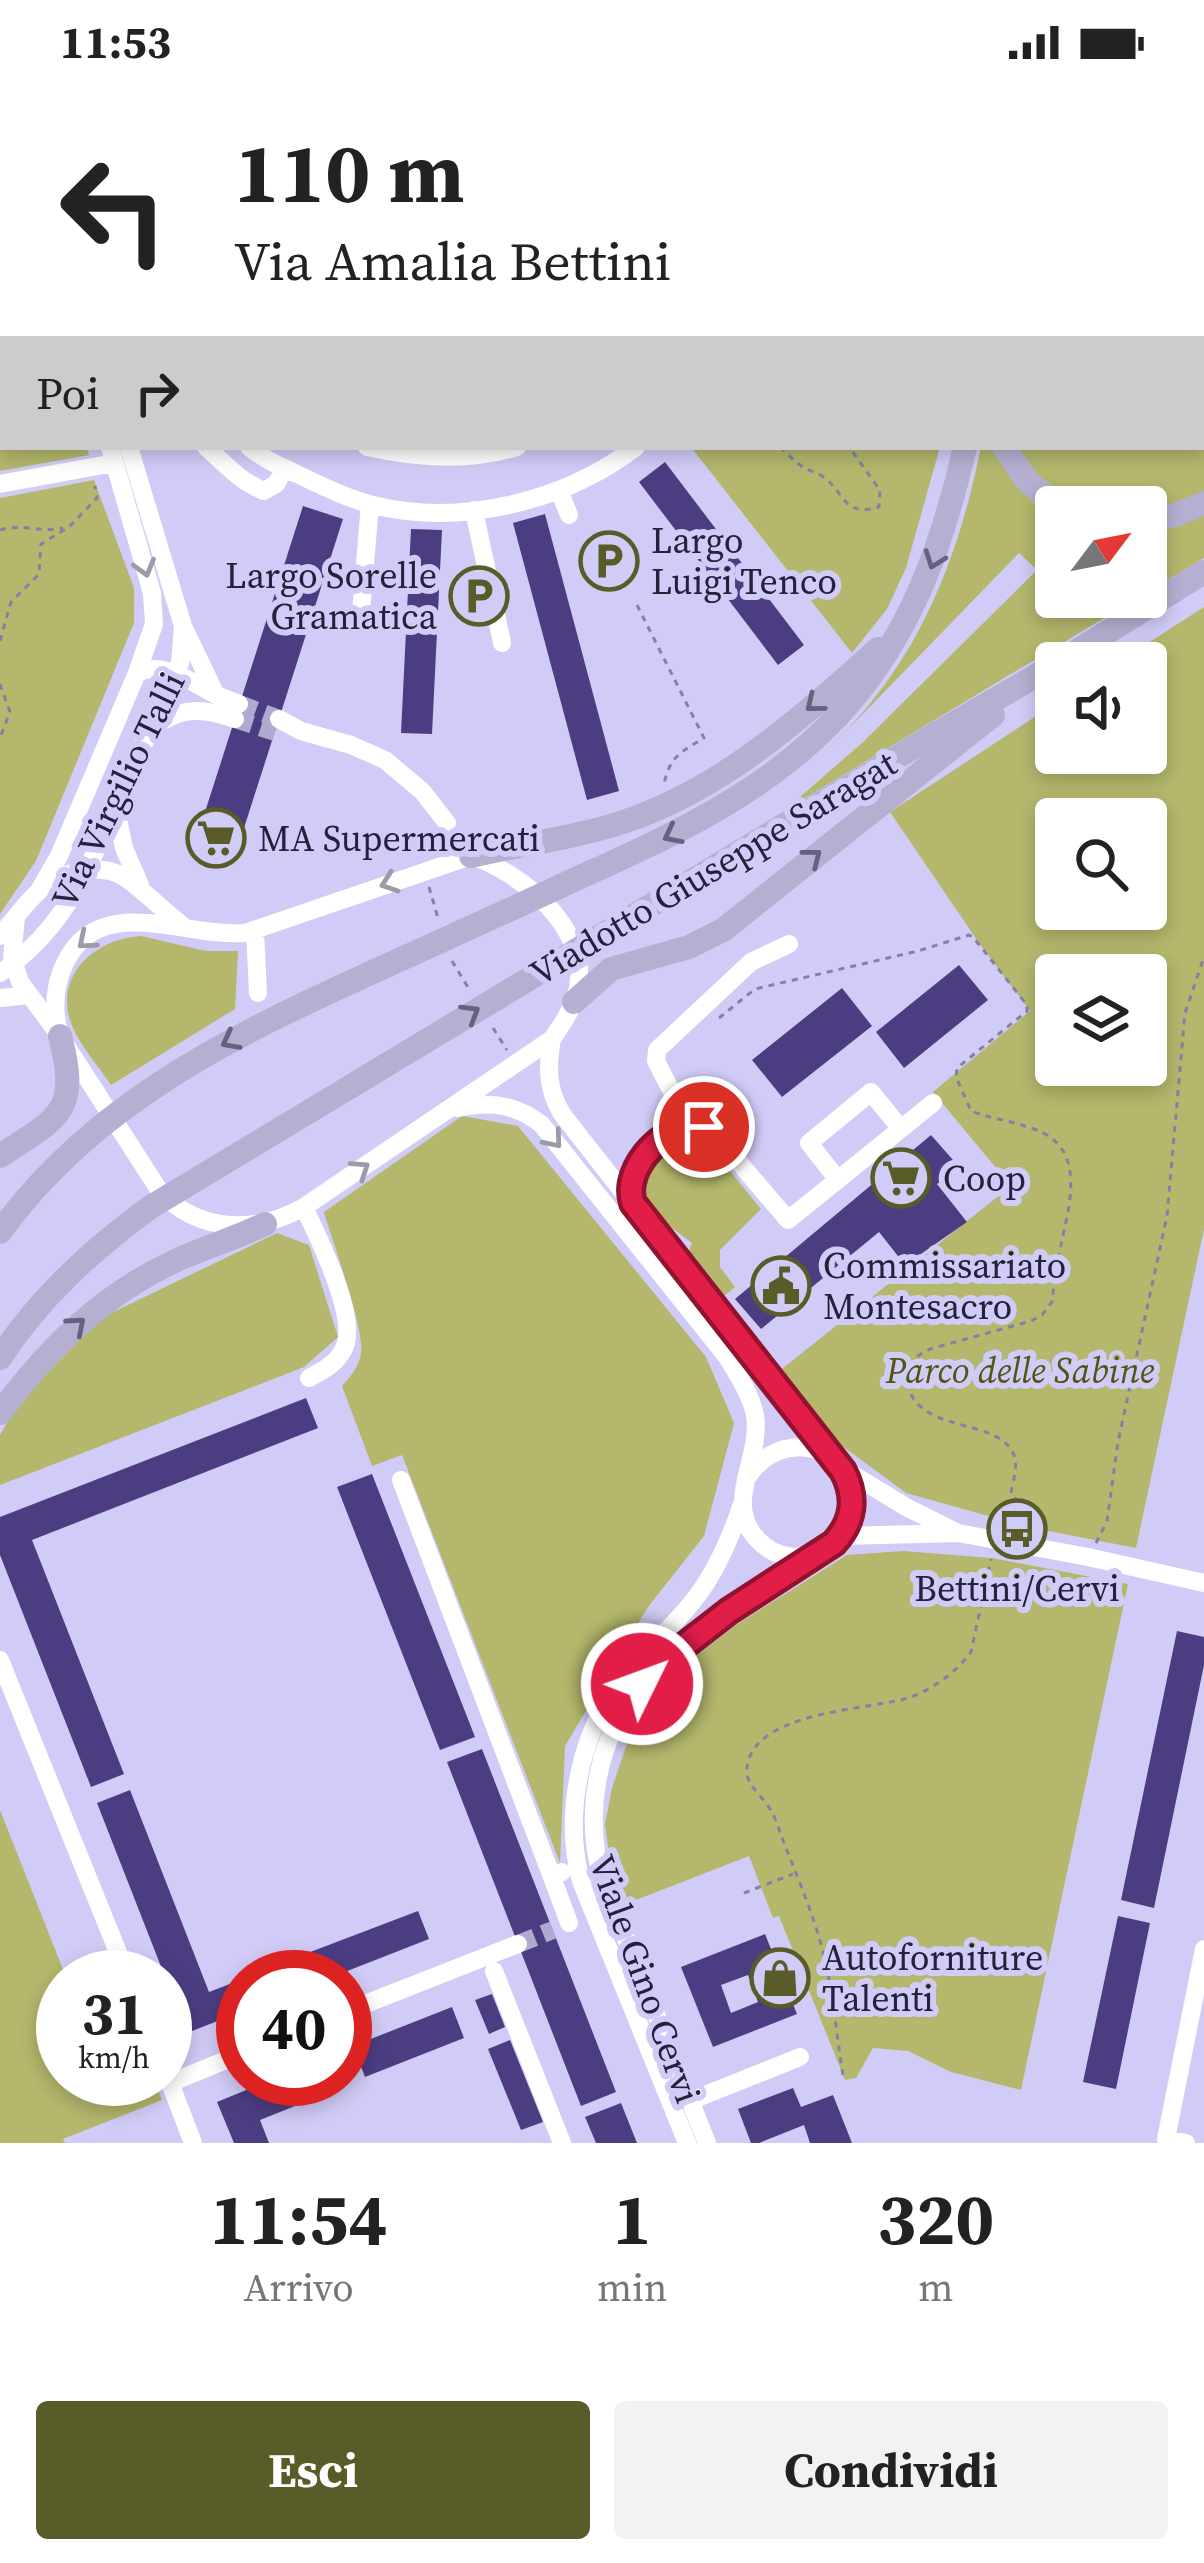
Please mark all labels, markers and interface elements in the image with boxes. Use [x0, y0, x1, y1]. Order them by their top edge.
text: 11:53 [60, 11, 171, 73]
text: 110 m [234, 115, 465, 230]
icon: left [36, 132, 192, 288]
text: Via Amalia Bettini [234, 224, 671, 298]
icon: right [124, 360, 190, 426]
text: Poi [36, 362, 100, 424]
north arrow [1035, 486, 1167, 618]
map controls [1035, 486, 1167, 1086]
place label: Largo Luigi Tenco [651, 516, 837, 606]
parking icon: Largo Luigi Tenco [578, 530, 640, 592]
one-way arrow [924, 548, 948, 569]
place label: Largo Sorelle Gramatica [225, 551, 438, 641]
one-way arrow [131, 557, 156, 578]
parking icon: Largo Sorelle Gramatica [448, 565, 510, 627]
button: sound [1035, 642, 1167, 774]
street label: Via Virgilio Talli [40, 664, 196, 916]
one-way arrow [806, 690, 828, 711]
street label: Viadotto Giuseppe Saragat [521, 739, 906, 997]
button: search [1035, 798, 1167, 930]
supermarket icon: MA Supermercati [185, 807, 247, 869]
place label: MA Supermercati [258, 814, 540, 863]
one-way arrow [663, 821, 685, 844]
one-way arrow [800, 850, 822, 871]
one-way arrow [380, 869, 401, 893]
one-way arrow [78, 927, 100, 948]
button: layers [1035, 954, 1167, 1086]
one-way arrow [458, 1005, 480, 1027]
one-way arrow [221, 1027, 242, 1050]
pin [653, 1076, 755, 1178]
icon: arrive [671, 1094, 737, 1160]
one-way arrow [540, 1126, 562, 1148]
supermarket icon: Coop [870, 1147, 932, 1209]
place label: Coop [943, 1154, 1026, 1203]
one-way arrow [348, 1161, 370, 1183]
place label: Commissariato Montesacro [823, 1241, 1066, 1331]
public building icon: Commissariato Montesacro [750, 1255, 812, 1317]
one-way arrow [63, 1318, 85, 1339]
park label: Parco delle Sabine [885, 1346, 1155, 1395]
bus stop icon: Bettini/Cervi [986, 1498, 1048, 1560]
place label: Bettini/Cervi [914, 1564, 1120, 1613]
position arrow [579, 1621, 705, 1747]
street label: Viale Gino Cervi [577, 1848, 713, 2110]
place label: Autoforniture Talenti [822, 1933, 1043, 2023]
shop icon: Autoforniture Talenti [749, 1947, 811, 2009]
speed limit sign: 40 [216, 1950, 372, 2106]
text: 31 [81, 1972, 147, 2054]
text: km/h [78, 2037, 150, 2078]
text: 11:54 [210, 2169, 387, 2268]
text: 1 [613, 2169, 652, 2268]
text: 320 [877, 2169, 994, 2268]
text: Arrivo [243, 2261, 354, 2314]
text: min [597, 2261, 668, 2314]
text: m [918, 2261, 953, 2314]
button: Esci [36, 2401, 590, 2539]
button: Condividi [614, 2401, 1168, 2539]

